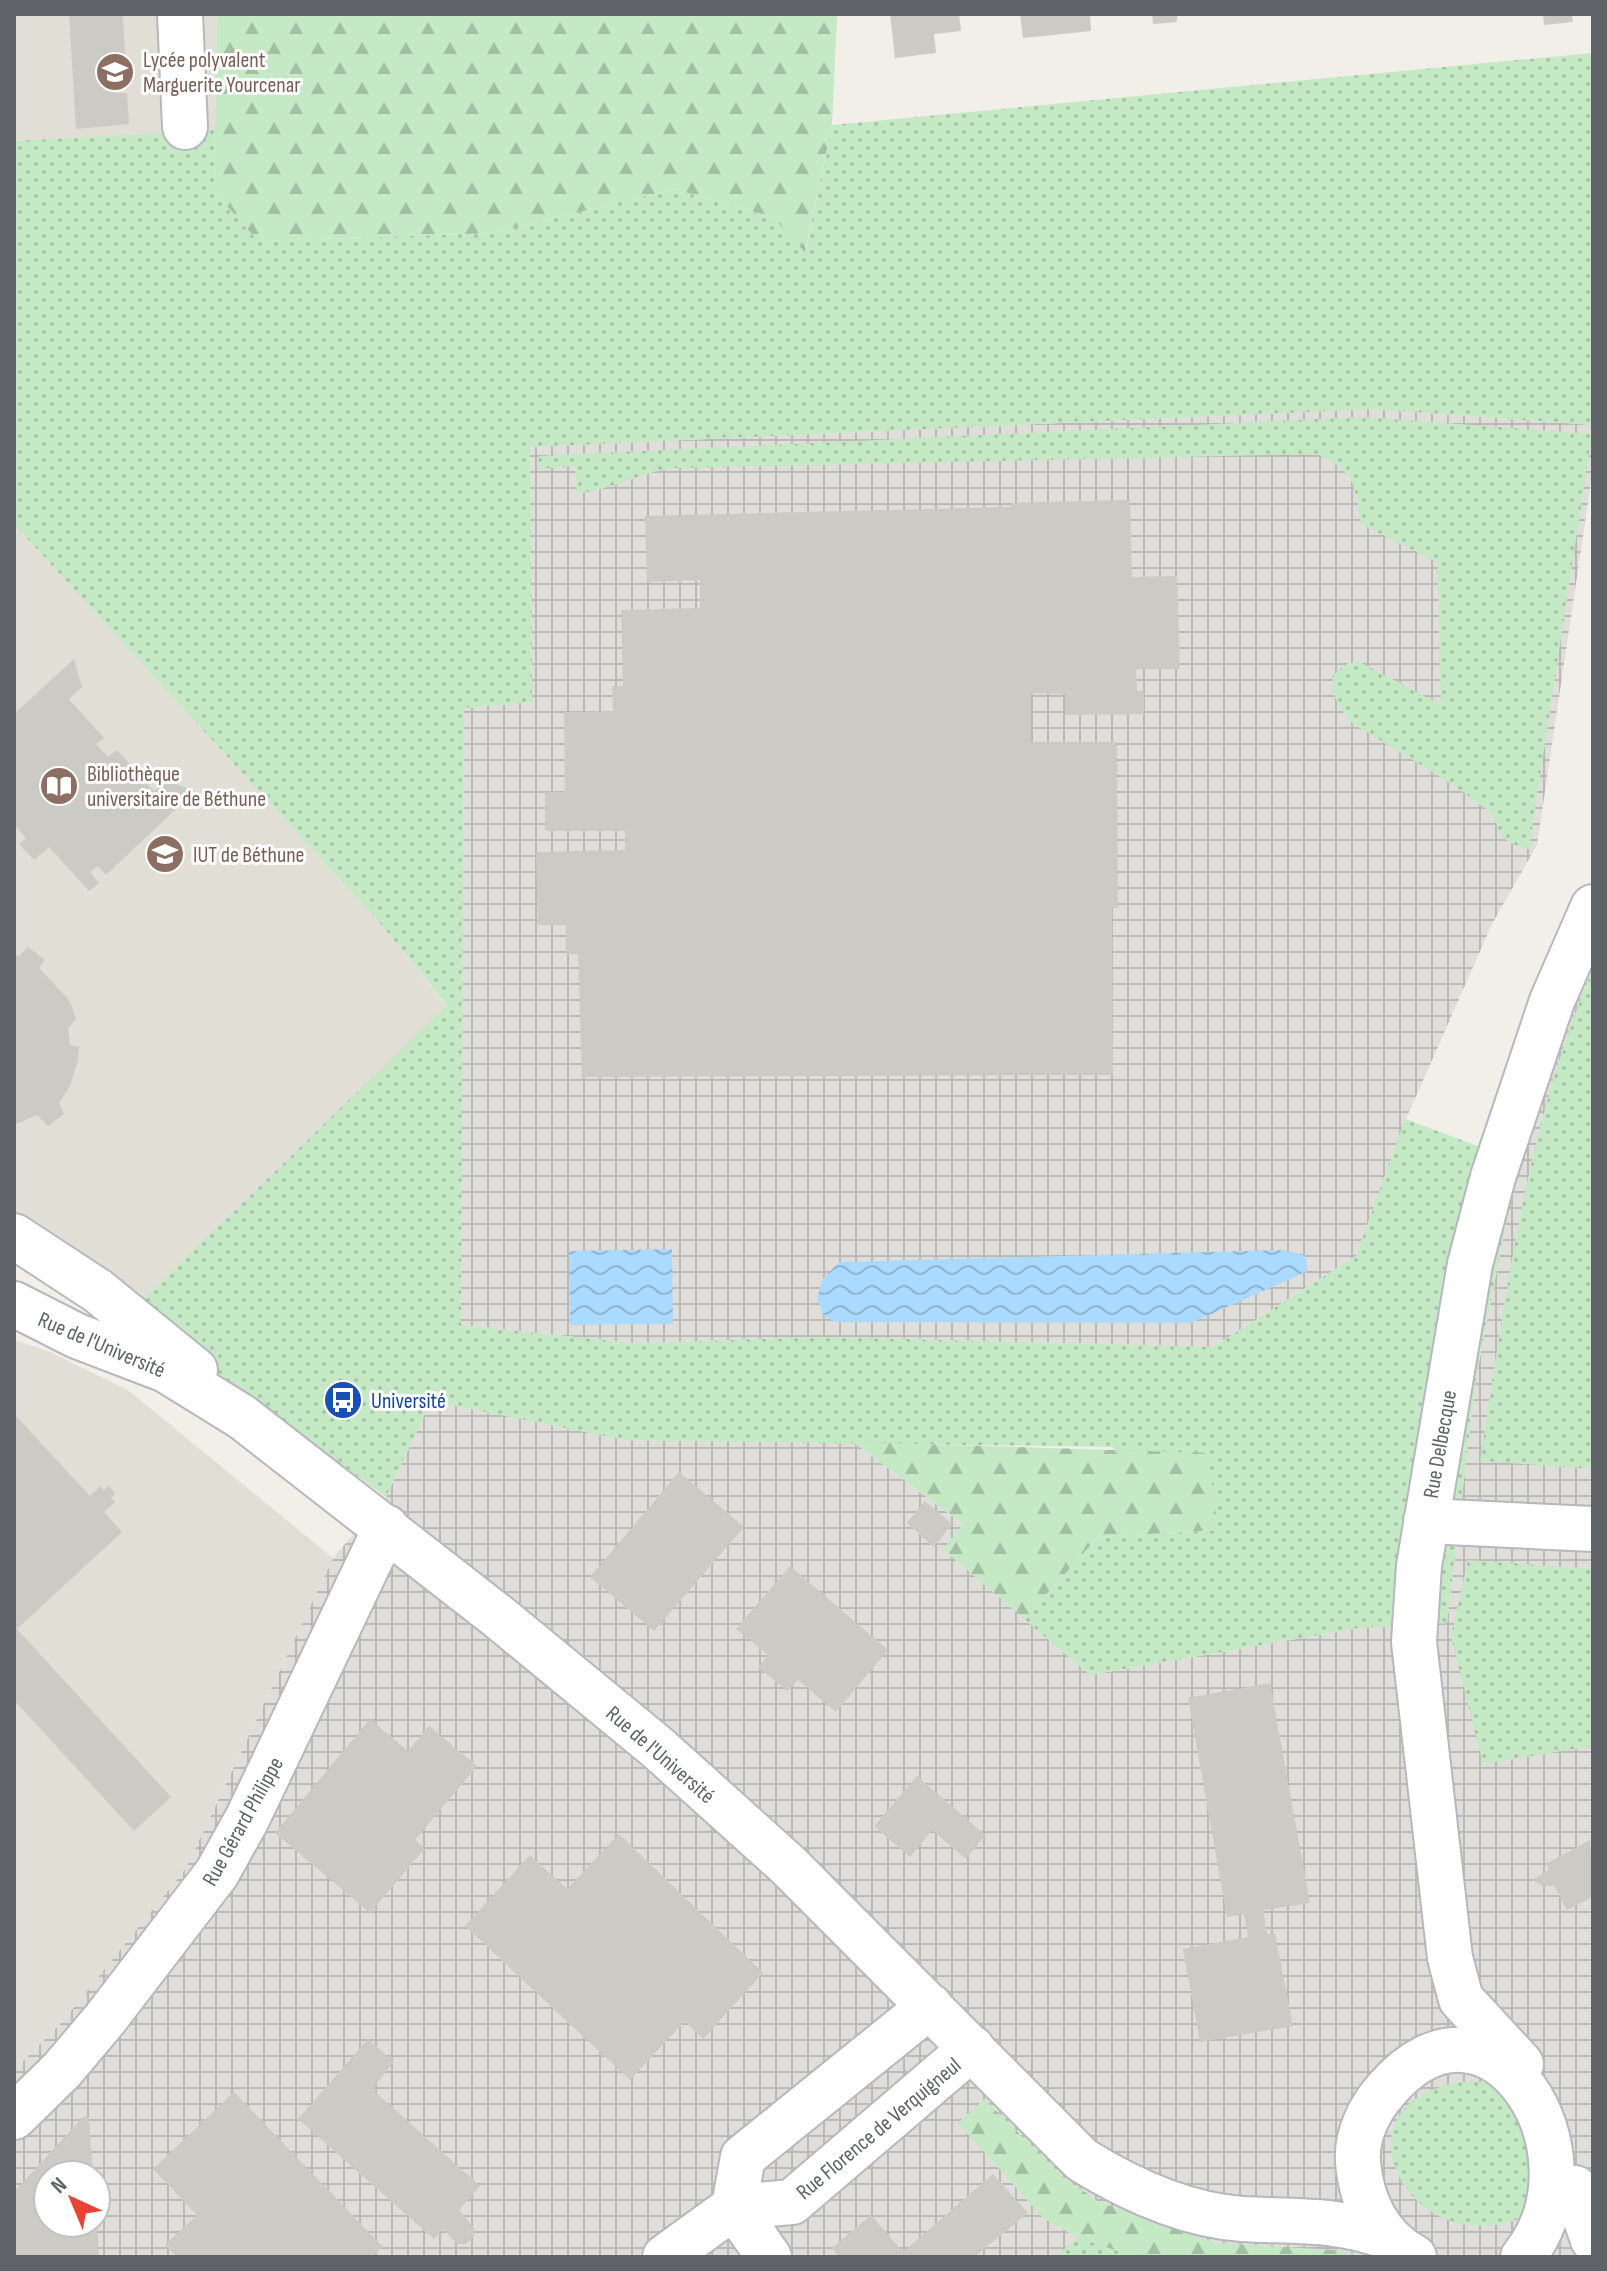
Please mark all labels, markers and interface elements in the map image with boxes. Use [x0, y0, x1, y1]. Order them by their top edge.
place label: Lycée polyvalent Marguerite Yourcenar [143, 47, 300, 99]
school or university icon: Lycée polyvalent Marguerite Yourcenar [94, 51, 136, 93]
place label: Bibliothèque universitaire de Béthune [87, 761, 266, 813]
library icon: Bibliothèque universitaire de Béthune [38, 765, 80, 807]
school or university icon: IUT de Béthune [144, 833, 186, 875]
place label: IUT de Béthune [193, 842, 304, 869]
street label: Rue de l'Université [34, 1306, 169, 1384]
bus stop icon: Université [322, 1379, 364, 1421]
place label: Université [371, 1388, 446, 1415]
street label: Rue Delbecque [1418, 1388, 1463, 1500]
street label: Rue de l'Université [600, 1700, 720, 1810]
street label: Rue Gérard Philippe [197, 1753, 290, 1891]
street label: Rue Florence de Verquigneul [791, 2052, 967, 2206]
north arrow [32, 2159, 112, 2239]
text: N [46, 2172, 73, 2199]

